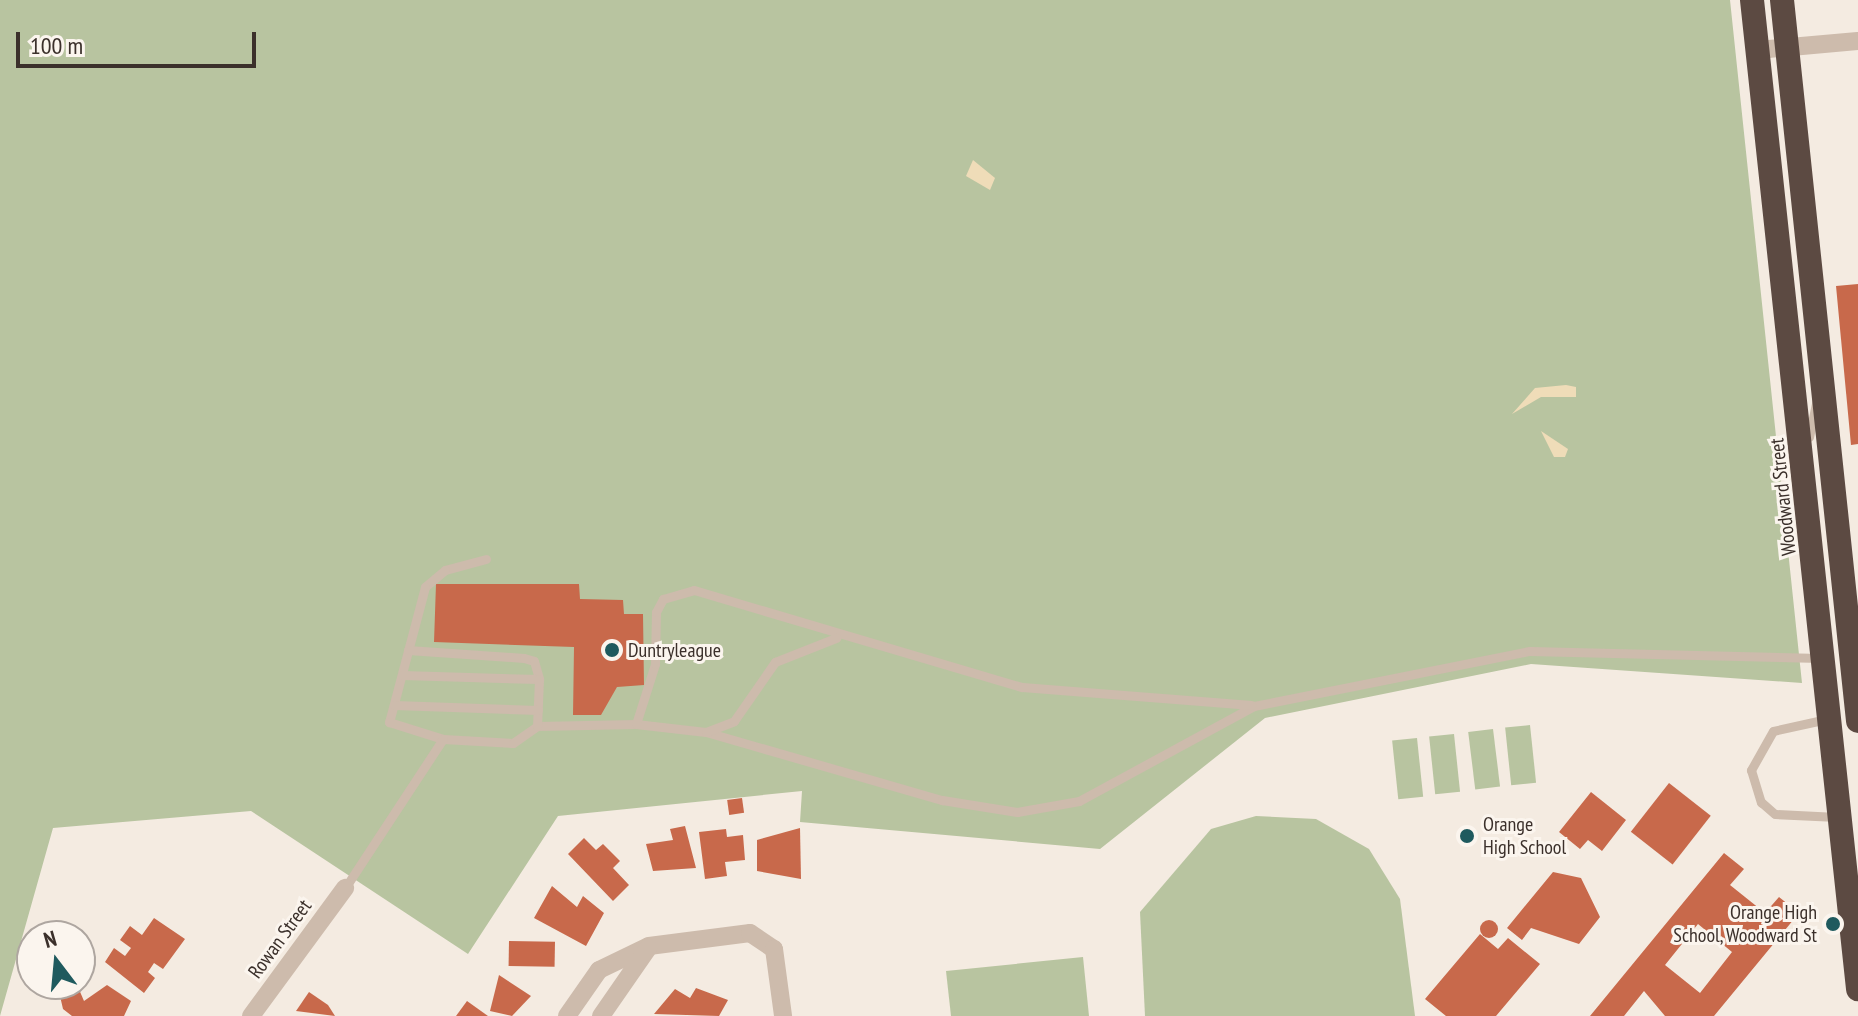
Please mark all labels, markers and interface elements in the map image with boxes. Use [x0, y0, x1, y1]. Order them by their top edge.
scale bar [20, 16, 260, 66]
text: 100 m [30, 30, 83, 61]
street label: Woodward Street [1765, 437, 1801, 557]
place label: Duntryleague [628, 638, 721, 662]
marker: Duntryleague [603, 641, 621, 659]
place label: Orange High School [1483, 812, 1566, 859]
marker: Orange High School [1458, 827, 1476, 845]
street label: Rowan Street [243, 895, 317, 983]
place label: Orange High School, Woodward St [1672, 900, 1817, 947]
marker: Orange High School, Woodward St [1824, 915, 1842, 933]
north arrow [16, 920, 96, 1000]
text: N [40, 924, 60, 954]

